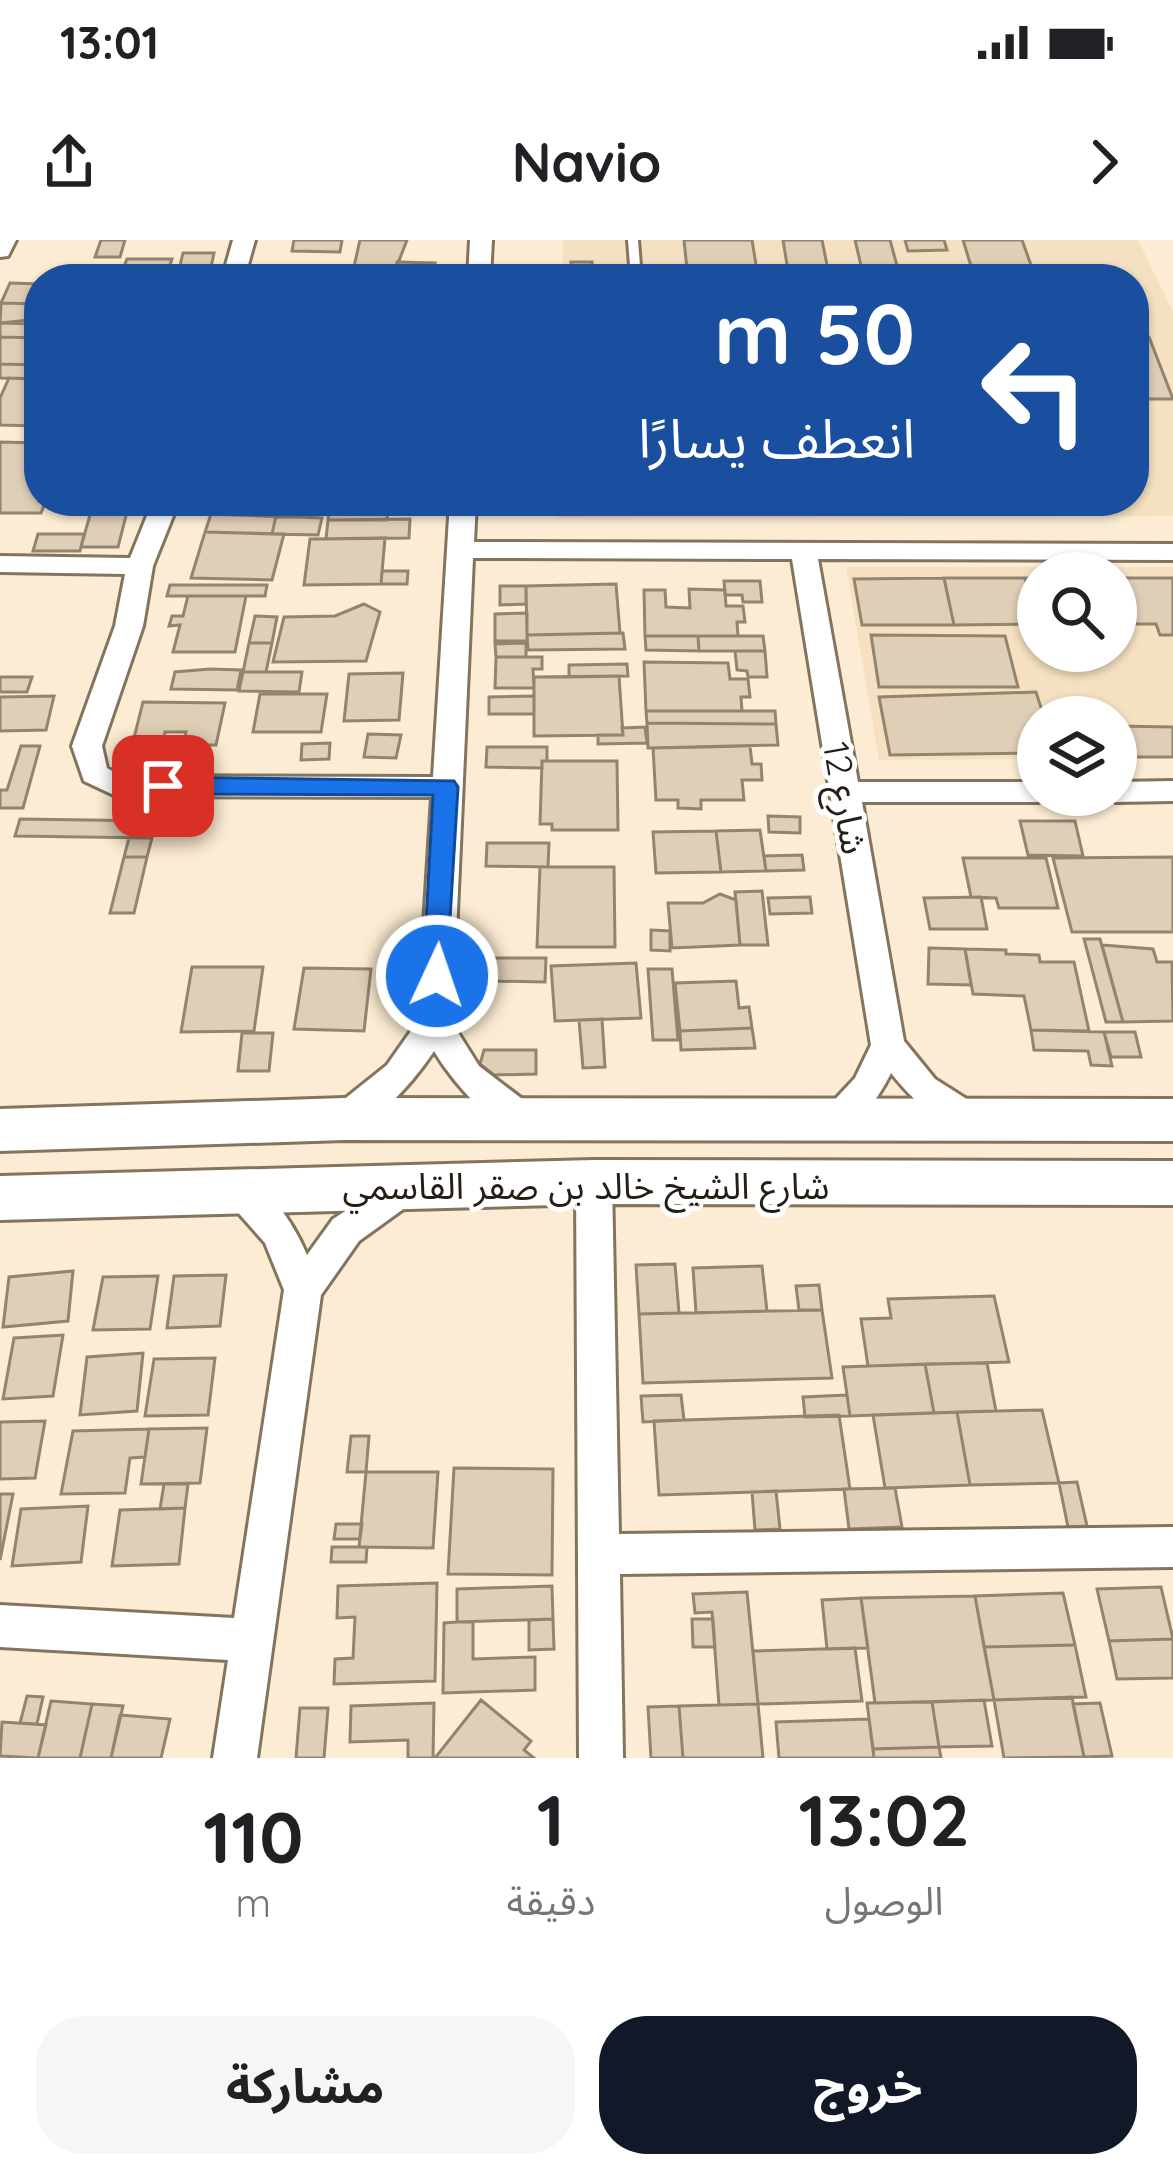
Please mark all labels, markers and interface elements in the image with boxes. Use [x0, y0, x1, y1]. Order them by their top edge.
text: 13:01 [60, 14, 159, 70]
text: Navio [512, 128, 661, 196]
icon: share [36, 129, 102, 195]
icon: forward [1071, 129, 1137, 195]
text: 50 m [714, 280, 915, 385]
icon: left [957, 312, 1113, 468]
text: انعطف يسارًا [638, 404, 915, 472]
map controls [1017, 552, 1137, 816]
button: search [1017, 552, 1137, 672]
button: layers [1017, 696, 1137, 816]
pin [112, 735, 214, 837]
street label: شارع 12 [809, 738, 878, 859]
icon: arrive [130, 753, 196, 819]
position arrow [374, 913, 500, 1039]
street label: شارع الشيخ خالد بن صقر القاسمي [342, 1163, 830, 1214]
text: 1 [537, 1774, 565, 1864]
text: 13:02 [798, 1774, 970, 1864]
text: 110 [203, 1791, 303, 1881]
text: دقيقة [506, 1876, 595, 1925]
text: الوصول [825, 1876, 943, 1925]
text: m [235, 1878, 271, 1927]
button: مشاركة [36, 2016, 575, 2154]
button: خروج [599, 2016, 1137, 2154]

